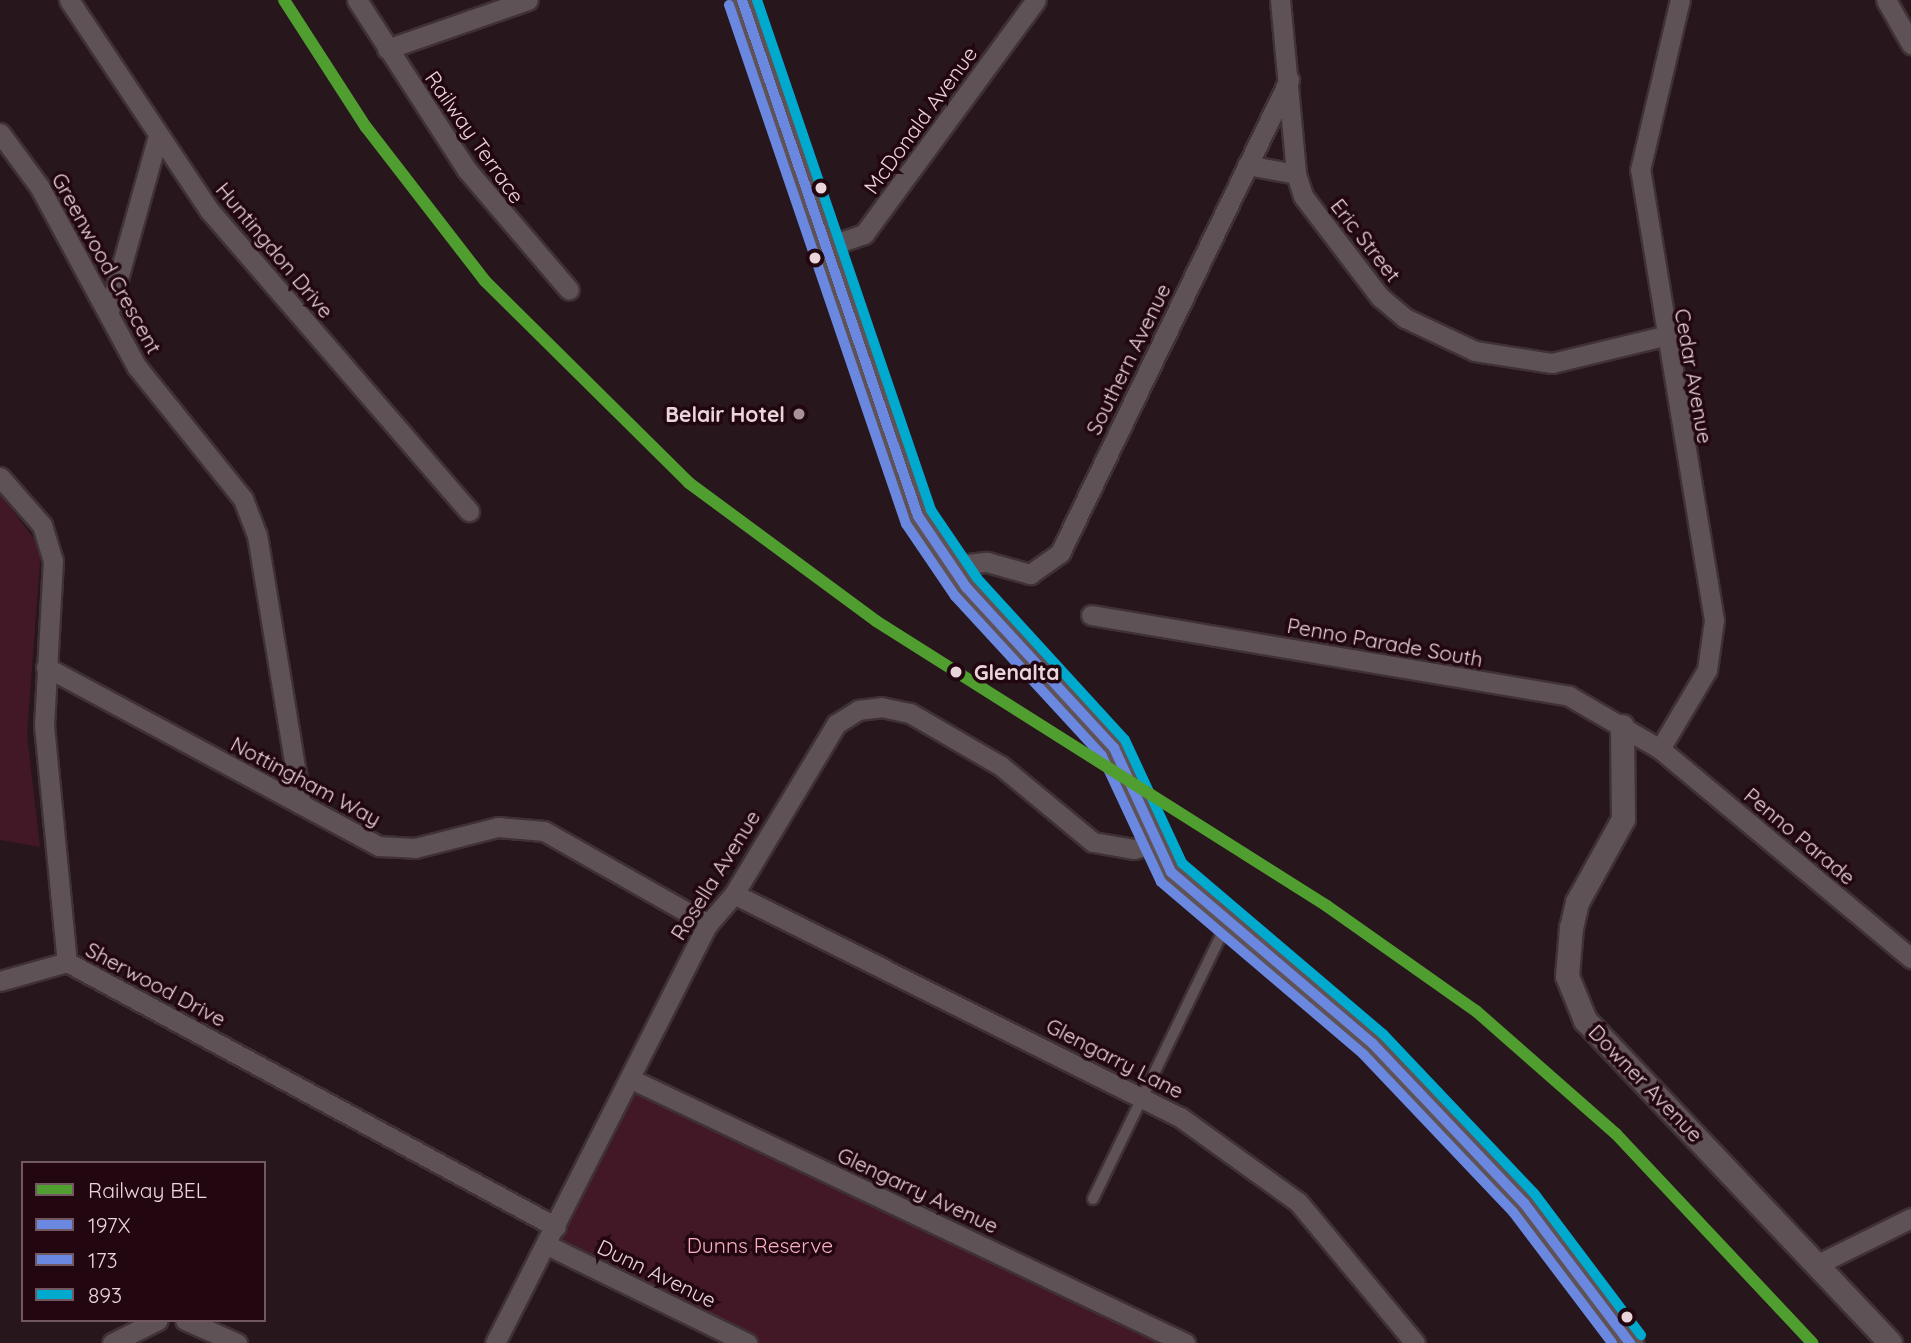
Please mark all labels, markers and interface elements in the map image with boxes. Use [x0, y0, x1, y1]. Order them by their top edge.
street label: McDonald Avenue [858, 41, 982, 199]
street label: Railway Terrace [420, 66, 530, 208]
street label: Greenwood Crescent [47, 168, 167, 358]
street label: Huntingdon Drive [211, 177, 339, 323]
unlabelled marker [814, 181, 828, 195]
street label: Eric Street [1326, 193, 1406, 287]
unlabelled marker [808, 251, 822, 265]
street label: Southern Avenue [1080, 279, 1176, 439]
street label: Cedar Avenue [1670, 307, 1718, 445]
place label: Belair Hotel [665, 401, 785, 427]
marker: Belair Hotel [791, 406, 807, 422]
street label: Penno Parade South [1285, 612, 1485, 672]
place label: Glenalta [974, 659, 1060, 685]
marker: Glenalta [944, 660, 968, 684]
street label: Nottingham Way [227, 731, 385, 831]
street label: Penno Parade [1739, 782, 1861, 890]
street label: Rosella Avenue [665, 805, 765, 945]
street label: Sherwood Drive [82, 937, 230, 1031]
street label: Glengarry Lane [1042, 1013, 1188, 1103]
street label: Downer Avenue [1584, 1019, 1708, 1147]
street label: Glengarry Avenue [834, 1142, 1002, 1238]
legend [21, 1161, 266, 1322]
text: Railway BEL [88, 1177, 207, 1203]
text: 197X [88, 1212, 130, 1238]
park label: Dunns Reserve [687, 1232, 833, 1258]
street label: Dunn Avenue [594, 1233, 720, 1313]
text: 173 [88, 1247, 118, 1273]
text: 893 [88, 1282, 122, 1308]
unlabelled marker [1620, 1310, 1634, 1324]

